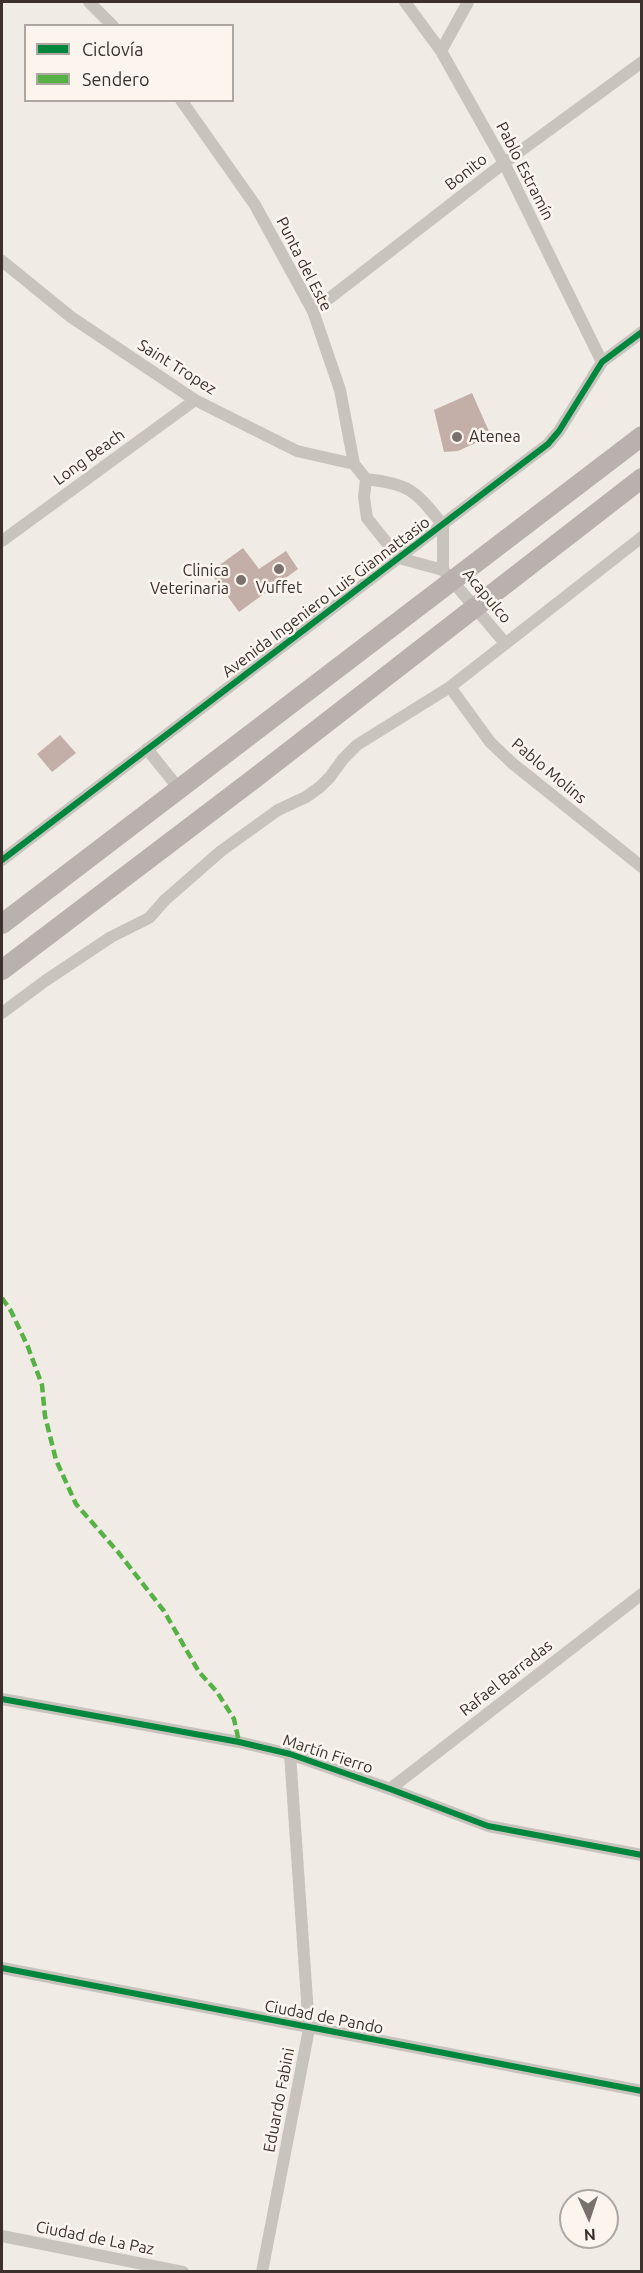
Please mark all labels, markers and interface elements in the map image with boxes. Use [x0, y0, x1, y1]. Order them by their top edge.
legend [24, 24, 234, 102]
text: Ciclovía [82, 39, 143, 59]
text: Sendero [82, 69, 149, 89]
street label: Pablo Estramín [492, 119, 558, 223]
street label: Bonito [441, 150, 491, 194]
street label: Punta del Este [272, 214, 336, 314]
street label: Saint Tropez [134, 335, 220, 399]
street label: Long Beach [50, 425, 128, 489]
place label: Atenea [469, 427, 521, 447]
marker: Atenea [450, 430, 464, 444]
street label: Avenida Ingeniero Luis Giannattasio [218, 513, 434, 681]
place label: Clinica Veterinaria [150, 561, 229, 599]
marker: Vuffet [272, 562, 286, 576]
street label: Acapulco [459, 565, 515, 627]
marker: Clinica Veterinaria [234, 573, 248, 587]
place label: Vuffet [256, 578, 302, 598]
street label: Pablo Molins [508, 734, 590, 808]
street label: Rafael Barradas [456, 1636, 556, 1720]
street label: Martín Fierro [280, 1730, 376, 1778]
street label: Ciudad de Pando [263, 1996, 385, 2038]
street label: Eduardo Fabini [259, 2046, 299, 2154]
north arrow [559, 2189, 619, 2249]
street label: Ciudad de La Paz [34, 2217, 156, 2259]
text: N [583, 2226, 596, 2244]

